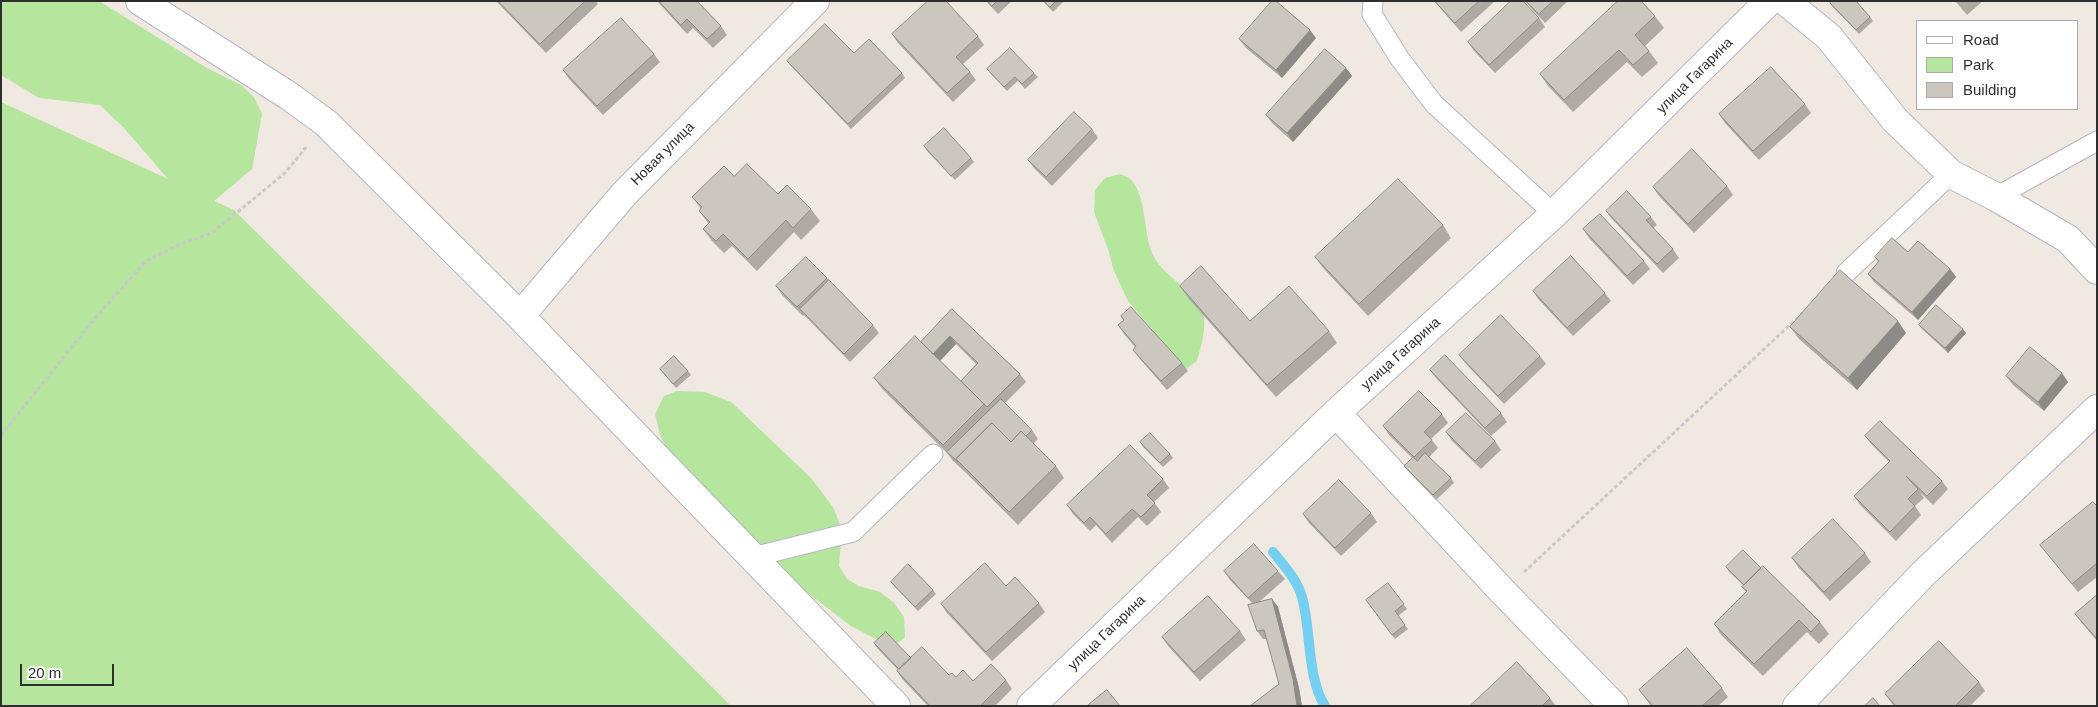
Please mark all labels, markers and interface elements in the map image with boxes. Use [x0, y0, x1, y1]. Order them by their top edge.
legend [1916, 20, 2078, 110]
text: Road [1963, 31, 1999, 48]
street label: улица Гагарина [1653, 34, 1737, 118]
text: Park [1963, 56, 1994, 73]
text: Building [1963, 81, 2016, 98]
street label: Новая улица [628, 119, 698, 189]
street label: улица Гагарина [1358, 314, 1444, 394]
street label: улица Гагарина [1065, 592, 1149, 674]
scale bar [22, 654, 116, 686]
text: 20 m [28, 664, 61, 681]

